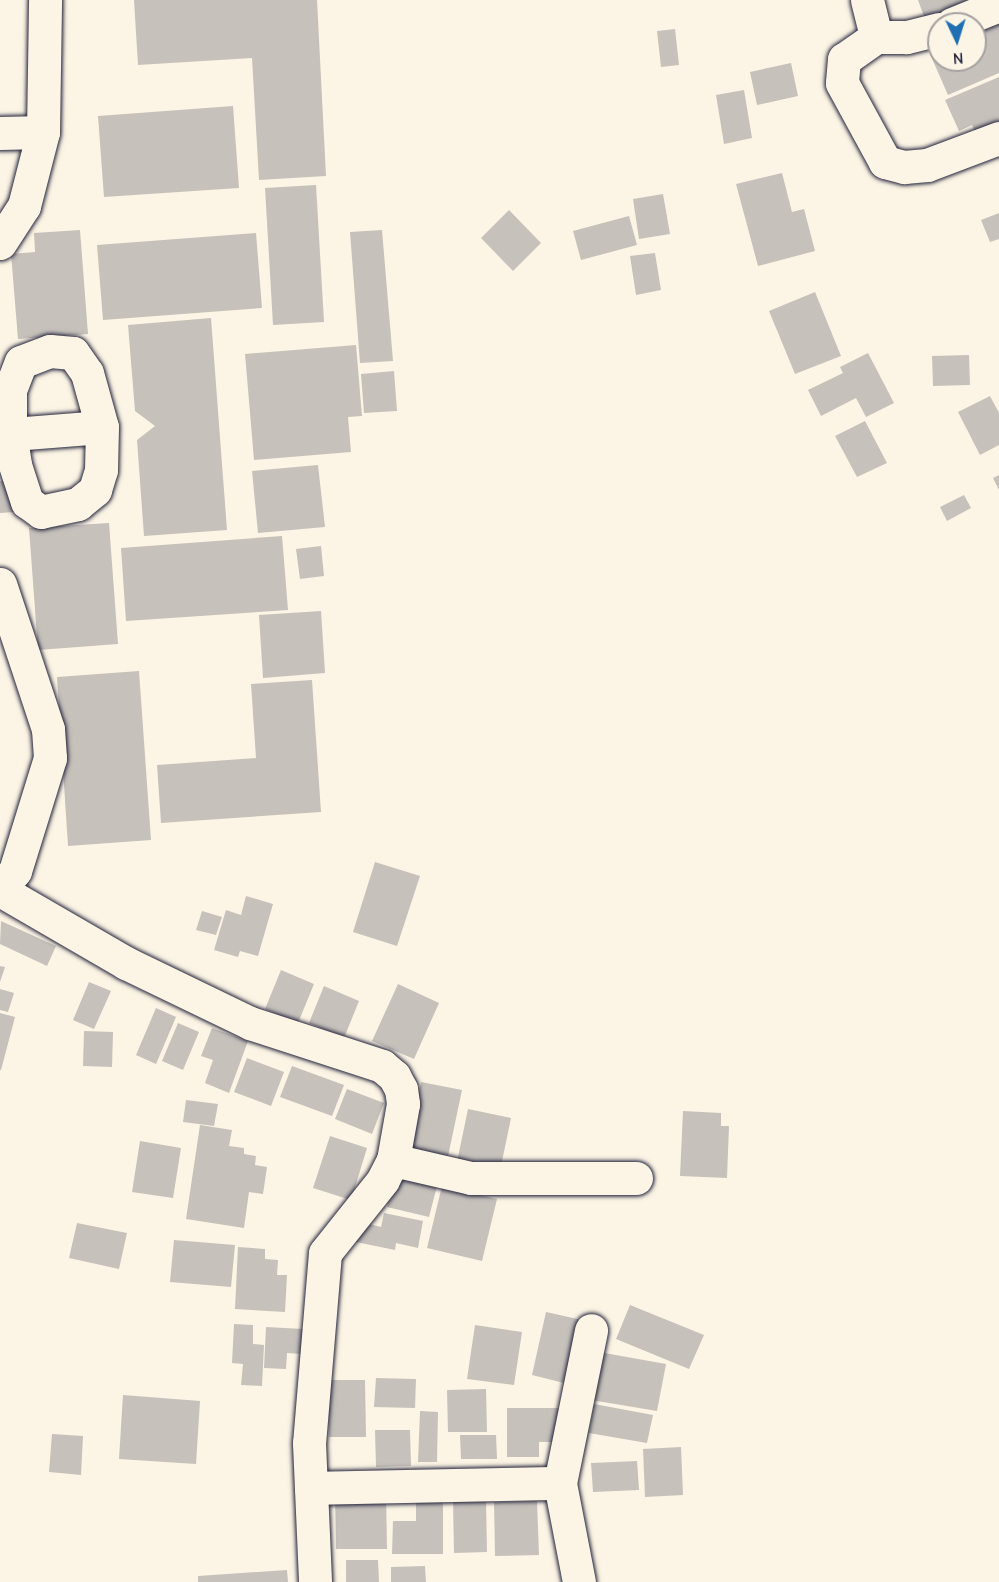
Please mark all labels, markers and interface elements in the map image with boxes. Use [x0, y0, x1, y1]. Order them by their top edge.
north arrow [927, 12, 987, 72]
text: N [952, 49, 964, 67]

